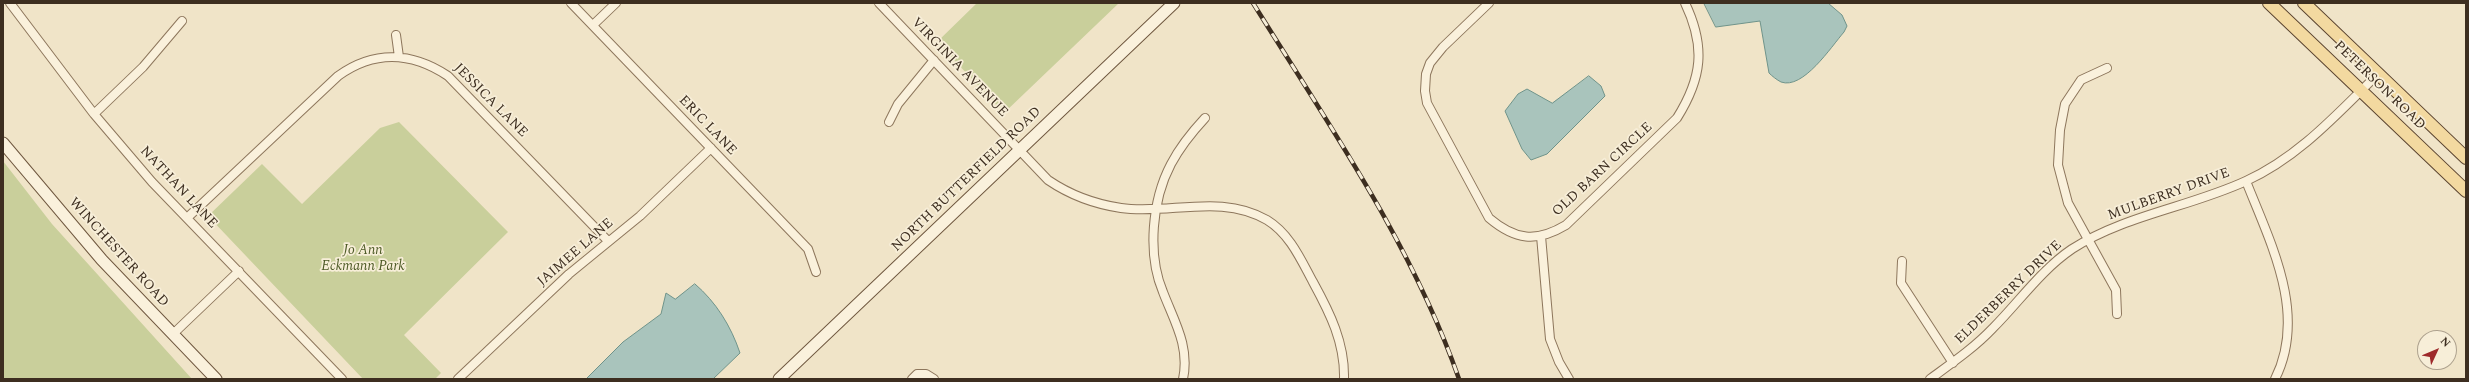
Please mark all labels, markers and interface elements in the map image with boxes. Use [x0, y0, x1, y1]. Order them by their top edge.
street label: VIRGINIA AVENUE [907, 15, 1011, 121]
street label: PETERSON ROAD [2330, 38, 2428, 134]
street label: JESSICA LANE [449, 60, 531, 142]
street label: ERIC LANE [674, 93, 740, 159]
street label: NORTH BUTTERFIELD ROAD [889, 104, 1045, 256]
street label: OLD BARN CIRCLE [1550, 119, 1656, 221]
street label: NATHAN LANE [136, 143, 220, 233]
street label: MULBERRY DRIVE [2106, 165, 2232, 225]
street label: WINCHESTER ROAD [65, 195, 171, 311]
street label: JAIMEE LANE [535, 215, 617, 291]
street label: ELDERBERRY DRIVE [1952, 238, 2066, 348]
park label: Jo Ann Eckmann Park [321, 243, 405, 276]
north arrow [2417, 330, 2457, 370]
text: N [2436, 333, 2455, 351]

